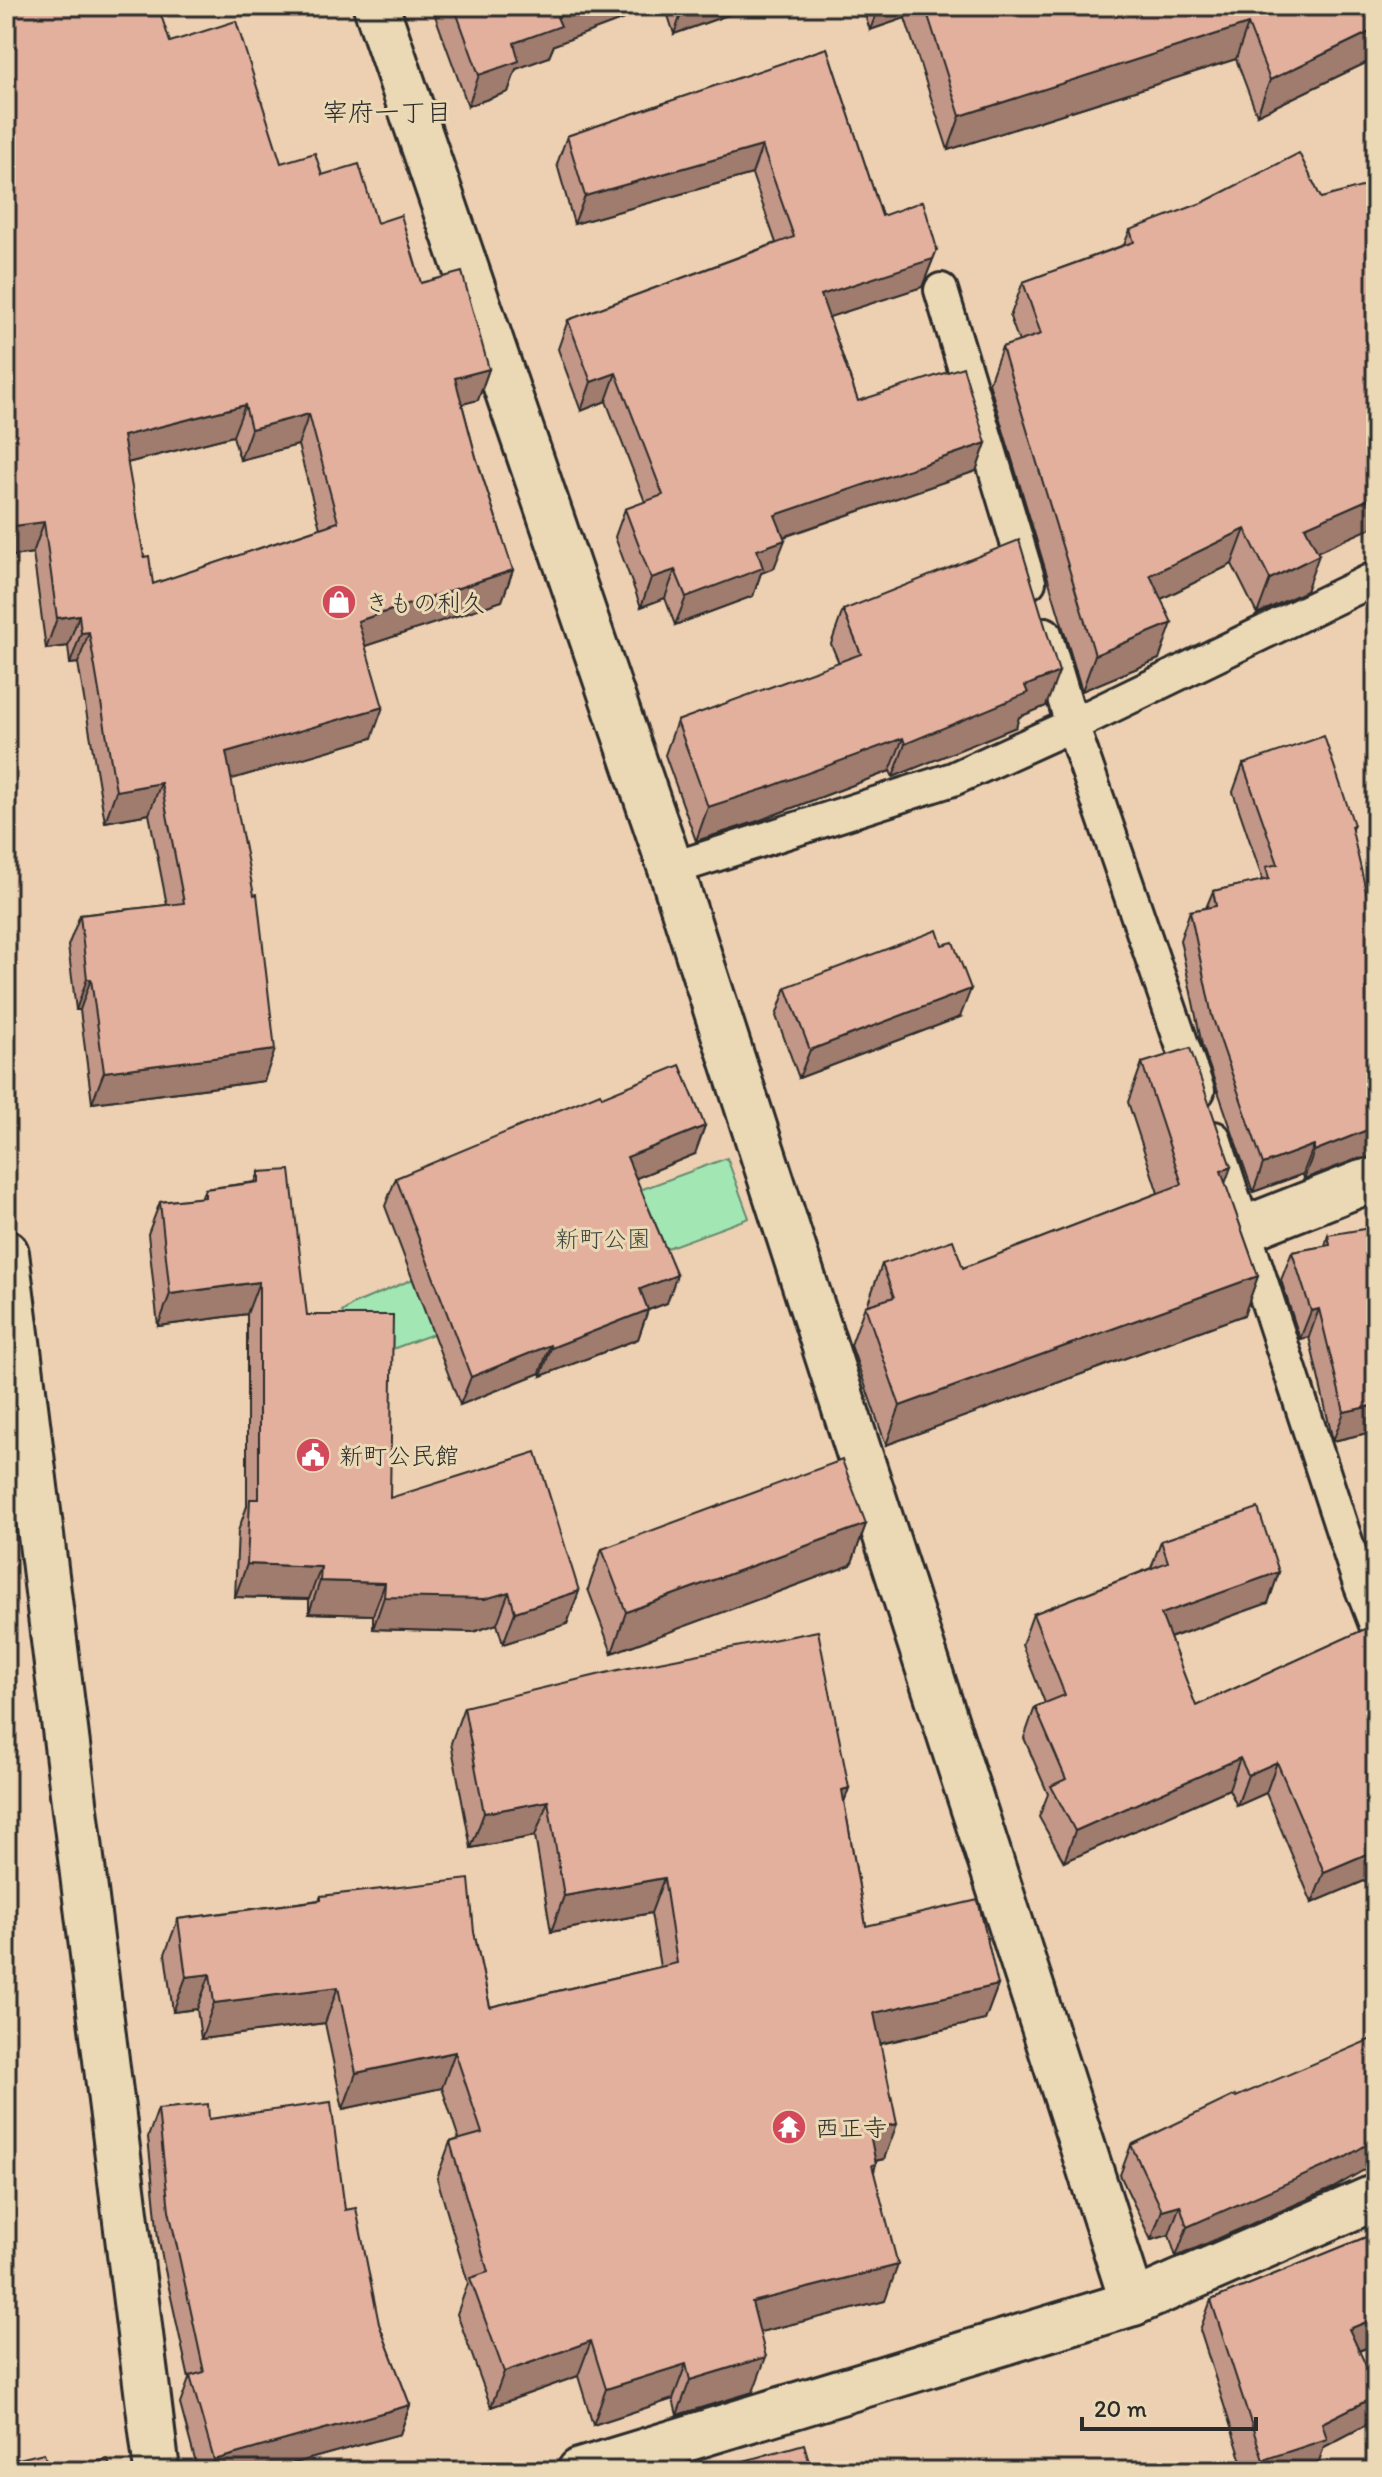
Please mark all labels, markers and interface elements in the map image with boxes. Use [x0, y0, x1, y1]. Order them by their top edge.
district label: 宰府一丁目 [322, 96, 452, 128]
shop icon: きもの利久 [320, 583, 358, 621]
place label: きもの利久 [365, 588, 485, 617]
park label: 新町公園 [555, 1224, 651, 1253]
public building icon: 新町公民館 [294, 1436, 332, 1474]
place label: 新町公民館 [339, 1441, 459, 1470]
temple icon: 西正寺 [770, 2108, 808, 2146]
place label: 西正寺 [815, 2113, 887, 2142]
scale bar [1082, 2381, 1256, 2431]
text: 20 m [1094, 2394, 1147, 2423]

